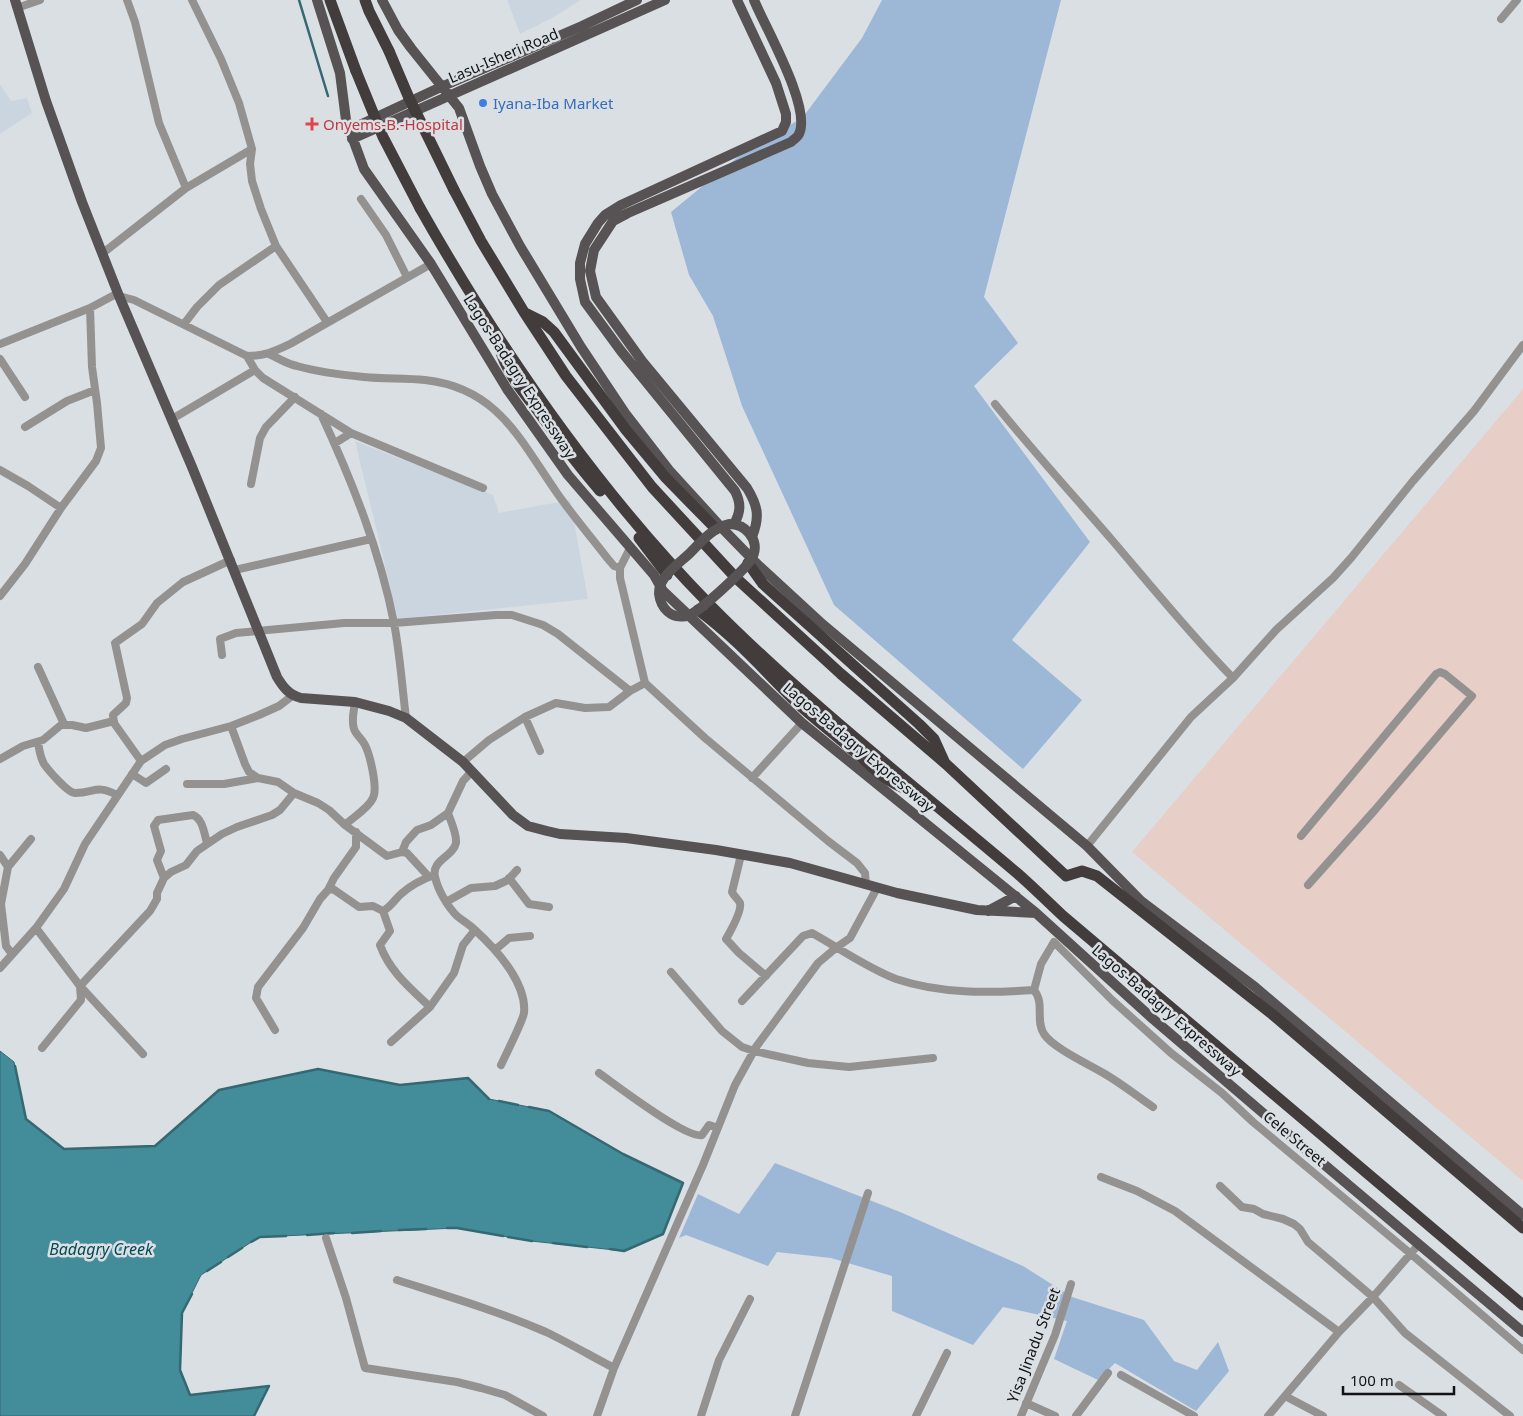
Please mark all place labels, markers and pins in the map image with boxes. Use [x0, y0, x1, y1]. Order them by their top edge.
place label: Iyana-Iba Market [493, 93, 614, 113]
marker: Iyana-Iba Market [477, 97, 489, 109]
place label: Onyems-B.-Hospital [323, 114, 463, 134]
marker: Onyems-B.-Hospital [305, 117, 319, 131]

